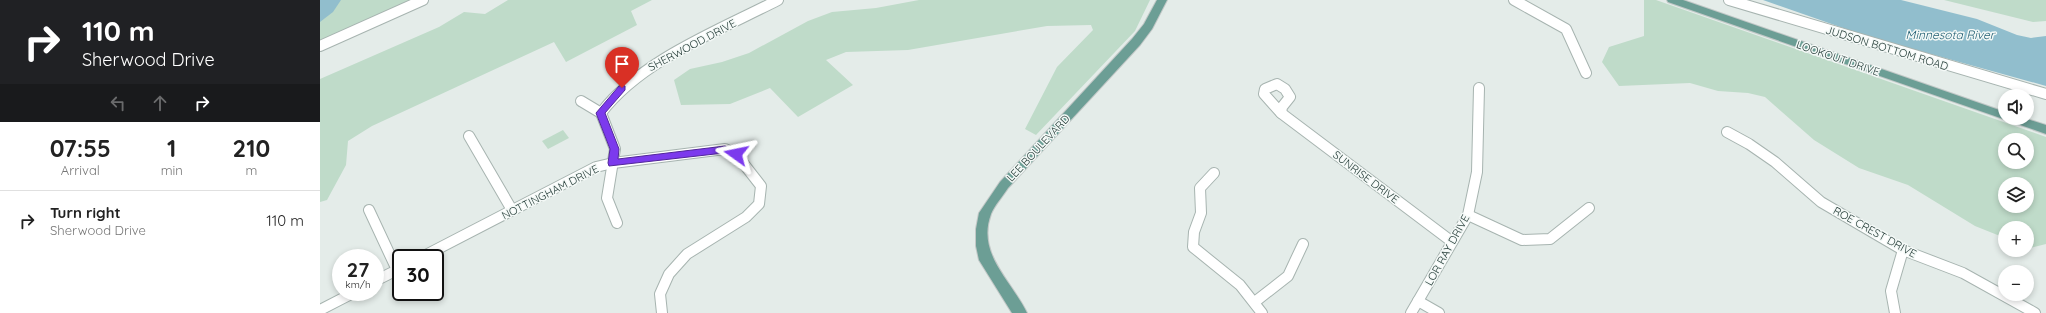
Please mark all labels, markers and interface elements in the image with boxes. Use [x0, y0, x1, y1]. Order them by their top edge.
text: 110 m [82, 13, 155, 48]
icon: right [16, 16, 68, 68]
street label: SHERWOOD DRIVE [646, 16, 738, 74]
street label: JUDSON BOTTOM ROAD [1824, 23, 1950, 73]
water label: Minnesota River [1906, 27, 1996, 42]
street label: LOOKOUT DRIVE [1794, 37, 1882, 79]
pin [605, 47, 639, 88]
text: Sherwood Drive [82, 48, 215, 71]
icon: arrive [611, 53, 633, 75]
map controls [1998, 89, 2034, 301]
button: sound [1998, 89, 2034, 125]
icon: left [107, 92, 129, 114]
icon: ahead [149, 92, 171, 114]
icon: right [191, 92, 213, 114]
street label: LEE BOULEVARD [1003, 112, 1073, 184]
text: 07:55 [50, 133, 111, 163]
text: 1 [167, 133, 176, 163]
text: 210 [233, 133, 270, 163]
position arrow [715, 133, 757, 175]
button: search [1998, 133, 2034, 169]
street label: SUNRISE DRIVE [1330, 148, 1402, 206]
street label: NOTTINGHAM DRIVE [499, 161, 601, 223]
text: Arrival [61, 162, 100, 178]
text: min [161, 162, 183, 178]
text: m [245, 162, 257, 178]
button: layers [1998, 177, 2034, 213]
text: Turn right [50, 203, 121, 222]
street label: ROE CREST DRIVE [1831, 203, 1919, 261]
icon: right [16, 210, 38, 232]
text: 110 m [266, 211, 304, 230]
street label: LOR RAY DRIVE [1422, 212, 1472, 288]
button: + [1998, 221, 2034, 257]
text: Sherwood Drive [50, 222, 146, 238]
speed limit sign: 30 [392, 249, 444, 301]
text: 27 [347, 257, 369, 282]
button: − [1998, 265, 2034, 301]
text: km/h [345, 278, 371, 291]

